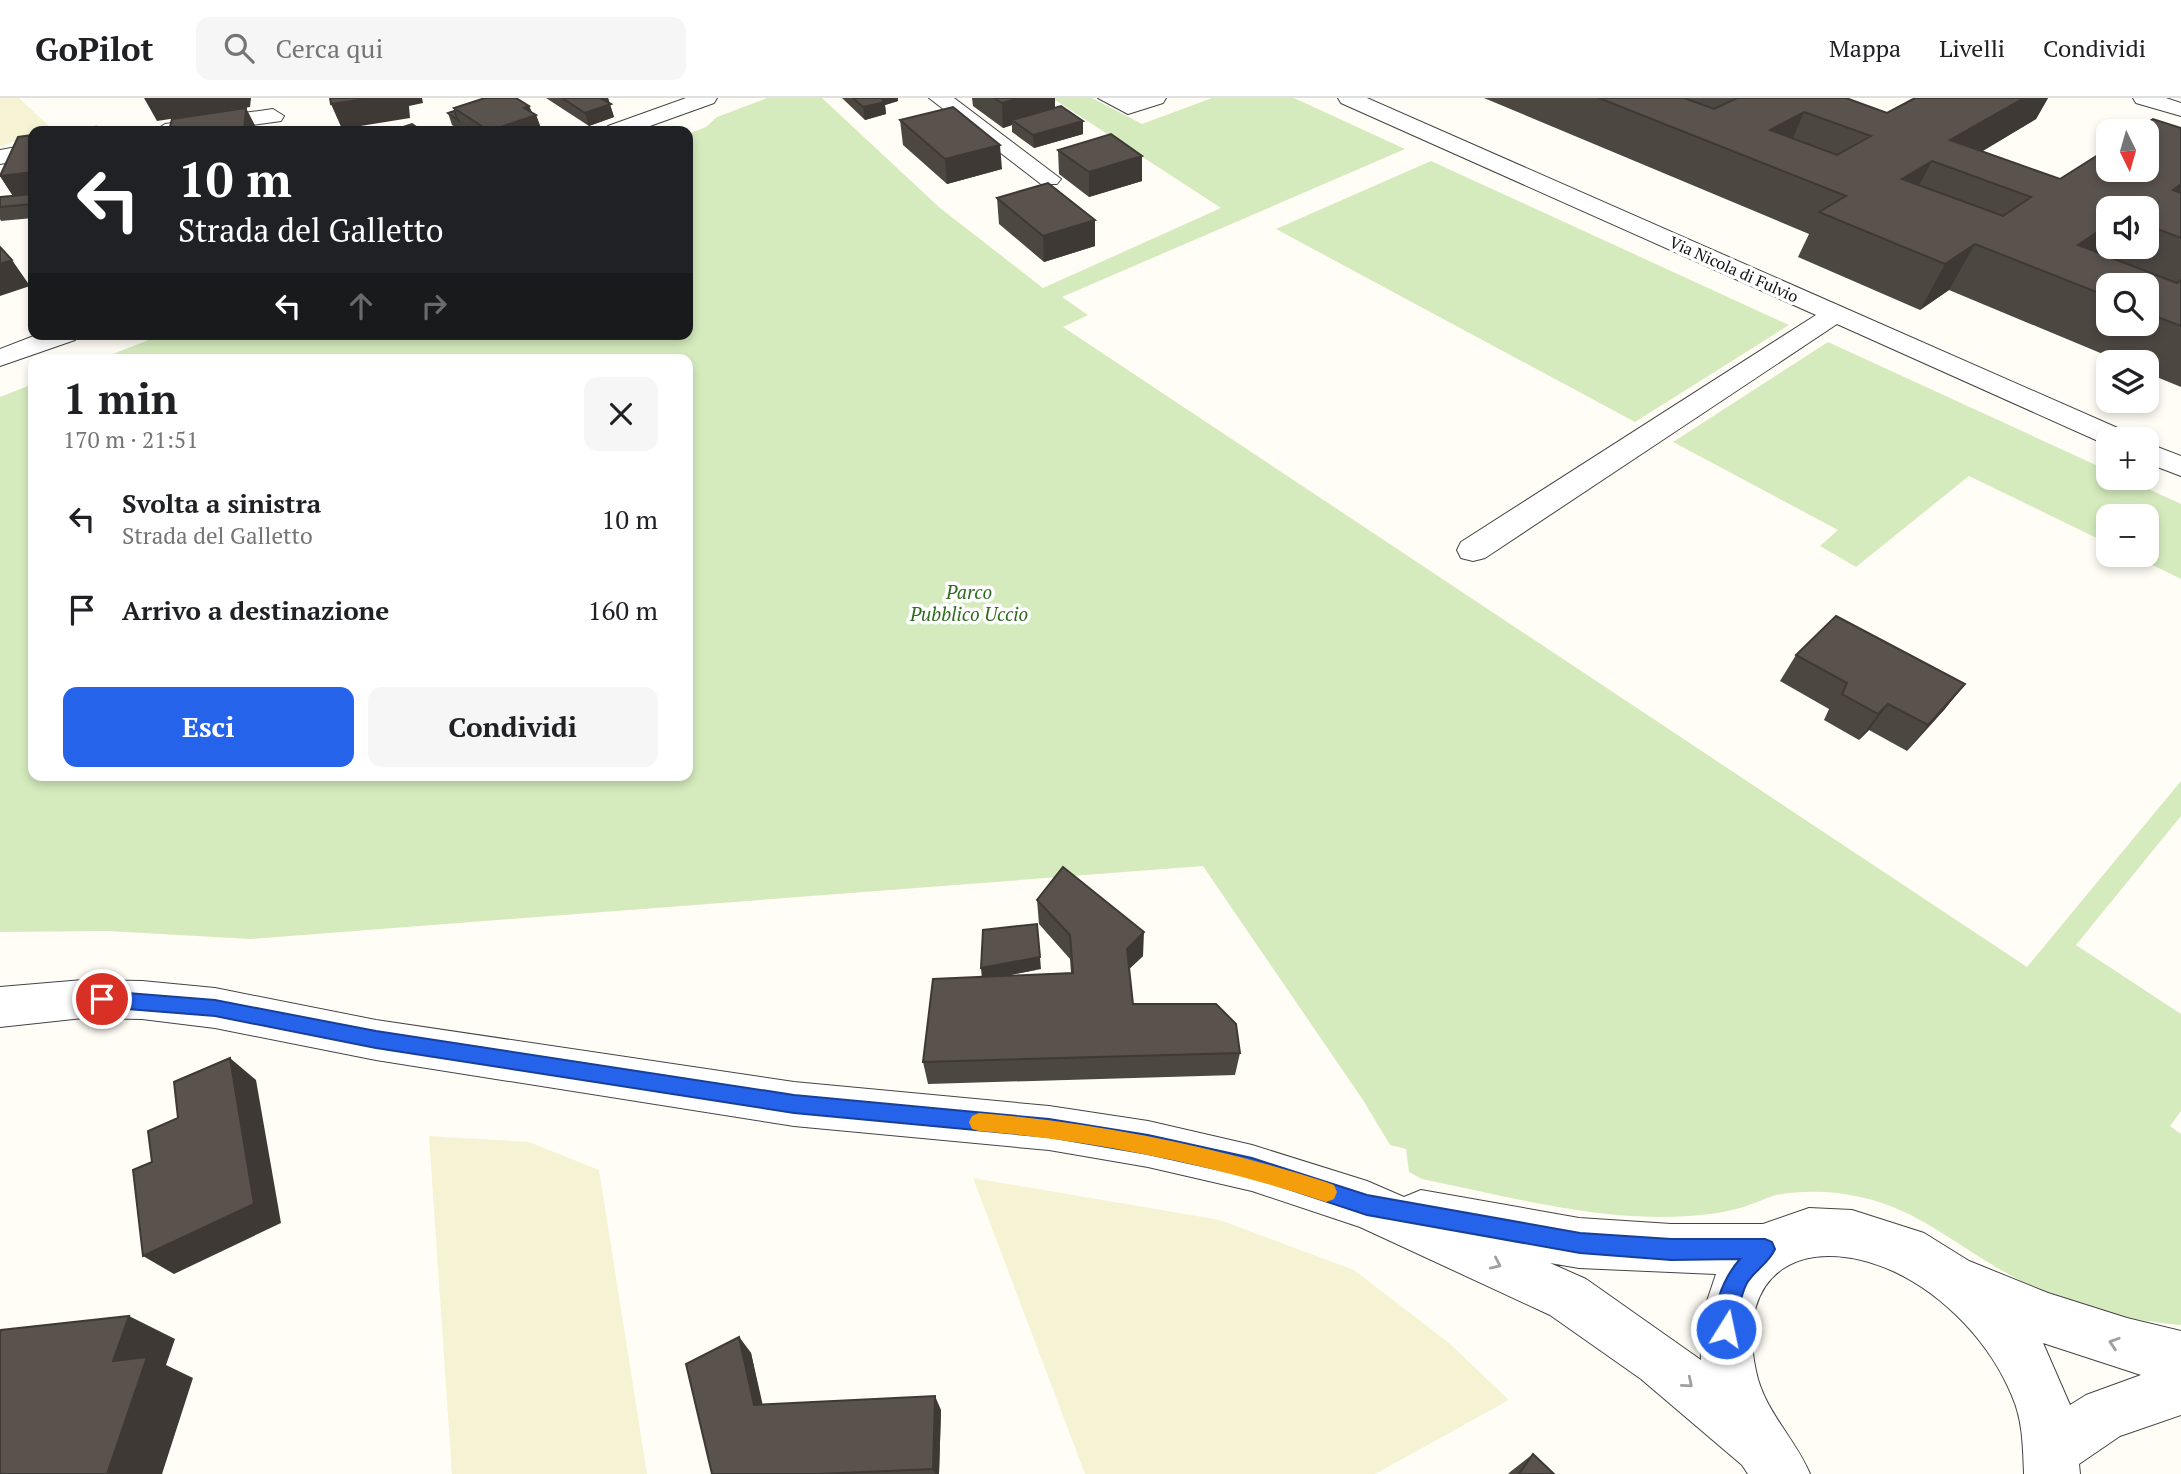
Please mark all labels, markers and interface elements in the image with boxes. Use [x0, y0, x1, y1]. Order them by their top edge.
search box [196, 17, 686, 80]
text: GoPilot [35, 27, 154, 70]
icon: search [220, 29, 258, 67]
text: Cerca qui [276, 31, 383, 65]
text: Mappa [1829, 32, 1901, 64]
text: Livelli [1939, 32, 2005, 64]
text: Condividi [2043, 32, 2146, 64]
north arrow [2096, 119, 2160, 182]
map controls [2096, 119, 2159, 567]
text: 10 m [178, 146, 292, 211]
icon: left [63, 154, 154, 245]
button: sound [2096, 196, 2159, 259]
text: Strada del Galletto [178, 209, 443, 251]
street label: Via Nicola di Fulvio [1666, 231, 1802, 307]
button: search [2096, 273, 2159, 336]
icon: left [269, 287, 307, 325]
icon: ahead [342, 287, 380, 325]
icon: right [415, 287, 453, 325]
button: layers [2096, 350, 2159, 413]
text: 1 min [63, 370, 178, 426]
button: close [584, 377, 658, 451]
text: 170 m · 21:51 [63, 424, 198, 455]
button: + [2096, 427, 2159, 490]
text: Svolta a sinistra [122, 486, 321, 520]
icon: left [63, 500, 101, 538]
text: 10 m [602, 502, 658, 536]
button: − [2096, 504, 2159, 567]
text: Strada del Galletto [122, 520, 313, 551]
park label: Parco Pubblico Uccio [909, 579, 1028, 626]
icon: arrive [63, 591, 101, 629]
text: Arrivo a destinazione [122, 593, 389, 627]
text: 160 m [588, 593, 658, 627]
button: Esci [63, 687, 354, 767]
button: Condividi [368, 687, 658, 767]
pin [72, 969, 132, 1029]
icon: arrive [83, 980, 121, 1018]
one-way arrow [1489, 1256, 1501, 1270]
position arrow [1689, 1292, 1763, 1366]
one-way arrow [2109, 1336, 2121, 1351]
one-way arrow [1680, 1375, 1693, 1387]

